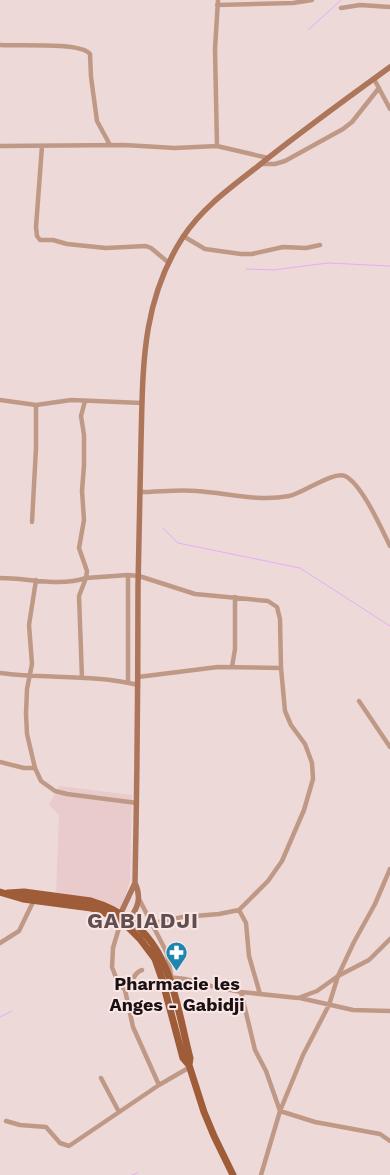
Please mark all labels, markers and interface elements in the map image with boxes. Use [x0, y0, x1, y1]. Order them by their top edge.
district label: GABIADJI [87, 908, 199, 933]
pharmacy icon: Pharmacie les Anges - Gabidji [165, 941, 189, 972]
place label: Pharmacie les Anges - Gabidji [110, 973, 244, 1015]

